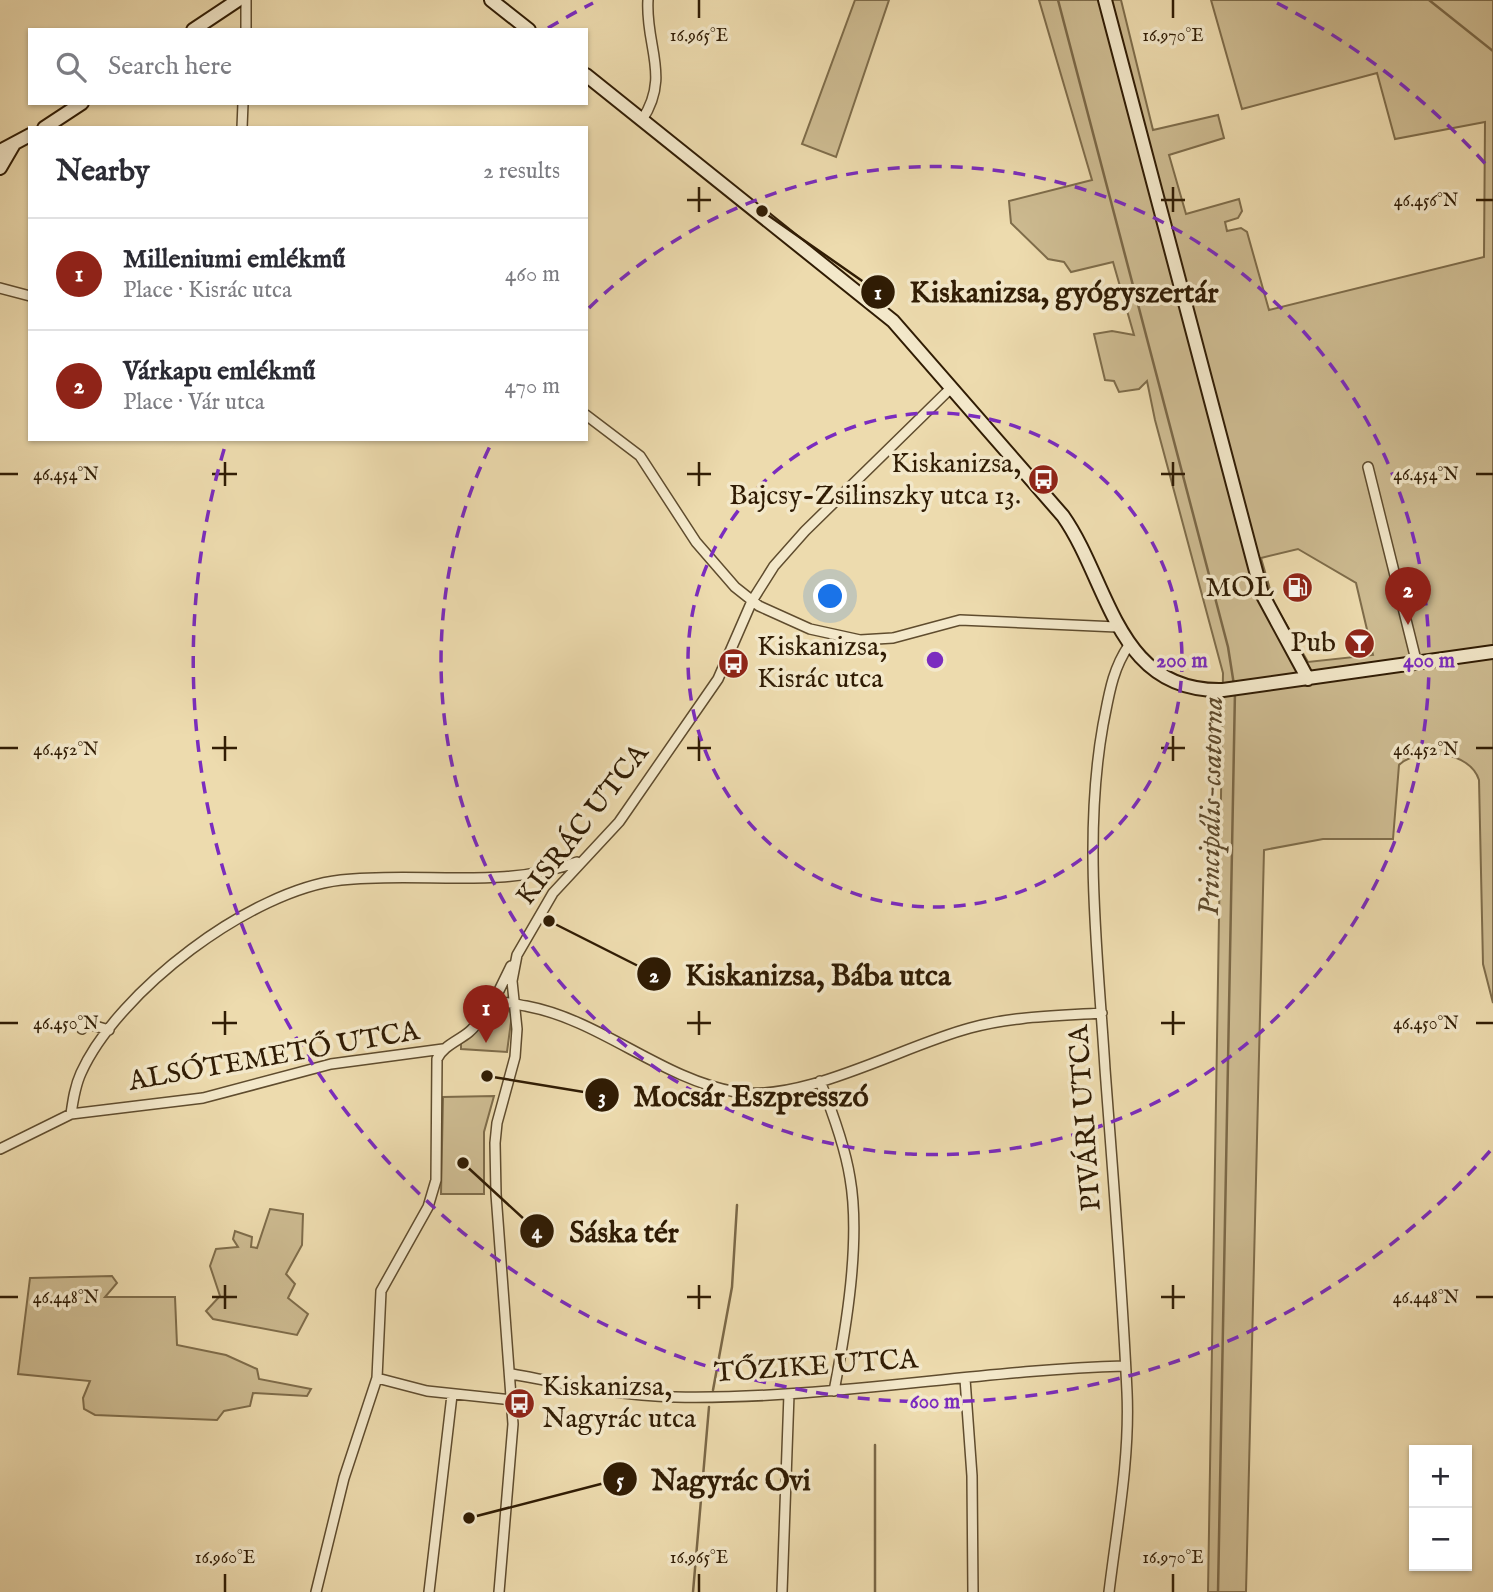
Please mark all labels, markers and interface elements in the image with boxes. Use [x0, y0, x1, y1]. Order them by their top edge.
text: 16.965°E [670, 25, 728, 48]
text: 16.970°E [1142, 25, 1204, 48]
search box [28, 28, 588, 105]
icon: search [52, 48, 90, 86]
text: Search here [108, 50, 232, 83]
text: Nearby [56, 153, 149, 191]
text: 2 results [483, 157, 560, 186]
text: 46.456°N [1394, 190, 1459, 213]
text: Milleniumi emlékmű [123, 243, 346, 276]
text: 1 [75, 260, 83, 289]
text: 460 m [505, 260, 560, 289]
callout: Kiskanizsa, gyógyszertár [860, 266, 1232, 317]
text: Kiskanizsa, gyógyszertár [910, 275, 1219, 313]
text: Place · Kisrác utca [123, 276, 292, 305]
text: 1 [874, 280, 882, 307]
text: Várkapu emlékmű [123, 355, 316, 388]
text: 2 [74, 372, 84, 401]
text: 470 m [505, 372, 560, 401]
text: Place · Vár utca [123, 388, 265, 417]
place label: Kiskanizsa, Bajcsy-Zsilinszky utca 13. [729, 447, 1021, 514]
bus stop icon: Kiskanizsa, Bajcsy-Zsilinszky utca 13. [1027, 463, 1061, 497]
text: 46.454°N [33, 464, 99, 487]
text: 46.454°N [1393, 464, 1459, 487]
pin: 2 [1385, 567, 1431, 625]
place label: MOL [1205, 571, 1274, 606]
fuel station icon: MOL [1280, 571, 1314, 605]
your location [813, 579, 847, 613]
place label: Pub [1290, 626, 1336, 661]
bar icon: Pub [1342, 626, 1376, 660]
place label: Kiskanizsa, Kisrác utca [757, 630, 887, 697]
bus stop icon: Kiskanizsa, Kisrác utca [717, 646, 751, 680]
centre of rings [923, 648, 947, 672]
text: 200 m [1156, 648, 1208, 675]
text: 400 m [1403, 648, 1456, 675]
water label: Principális-csatorna [1191, 696, 1233, 916]
street label: KISRÁC UTCA [508, 736, 658, 913]
text: 46.452°N [33, 739, 99, 762]
text: 46.452°N [1393, 739, 1459, 762]
callout: Kiskanizsa, Bába utca [636, 949, 965, 1000]
text: Kiskanizsa, Bába utca [685, 958, 952, 996]
text: 2 [649, 963, 659, 990]
pin: 1 [463, 985, 509, 1043]
text: 46.450°N [33, 1013, 99, 1036]
street label: ALSÓTEMETŐ UTCA [125, 1013, 423, 1100]
text: 46.450°N [1393, 1013, 1459, 1036]
street label: PIVÁRI UTCA [1061, 1023, 1110, 1212]
callout: Mocsár Eszpresszó [584, 1070, 883, 1121]
text: Mocsár Eszpresszó [633, 1079, 869, 1117]
text: 3 [598, 1084, 606, 1111]
callout: Sáska tér [520, 1206, 693, 1257]
text: Sáska tér [569, 1215, 680, 1253]
text: 4 [532, 1219, 543, 1246]
text: 46.448°N [33, 1287, 100, 1310]
text: 46.448°N [1393, 1287, 1460, 1310]
street label: TŐZIKE UTCA [713, 1341, 920, 1392]
place label: Kiskanizsa, Nagyrác utca [542, 1370, 697, 1437]
bus stop icon: Kiskanizsa, Nagyrác utca [502, 1386, 536, 1420]
text: 600 m [910, 1389, 961, 1416]
map controls [1409, 1445, 1472, 1571]
button: + [1409, 1445, 1472, 1508]
callout: Nagyrác Ovi [602, 1454, 825, 1505]
text: Nagyrác Ovi [650, 1463, 811, 1501]
text: 5 [616, 1468, 624, 1495]
button: − [1409, 1508, 1472, 1571]
text: 16.960°E [195, 1547, 255, 1570]
text: 16.965°E [670, 1547, 728, 1570]
text: 16.970°E [1142, 1547, 1204, 1570]

